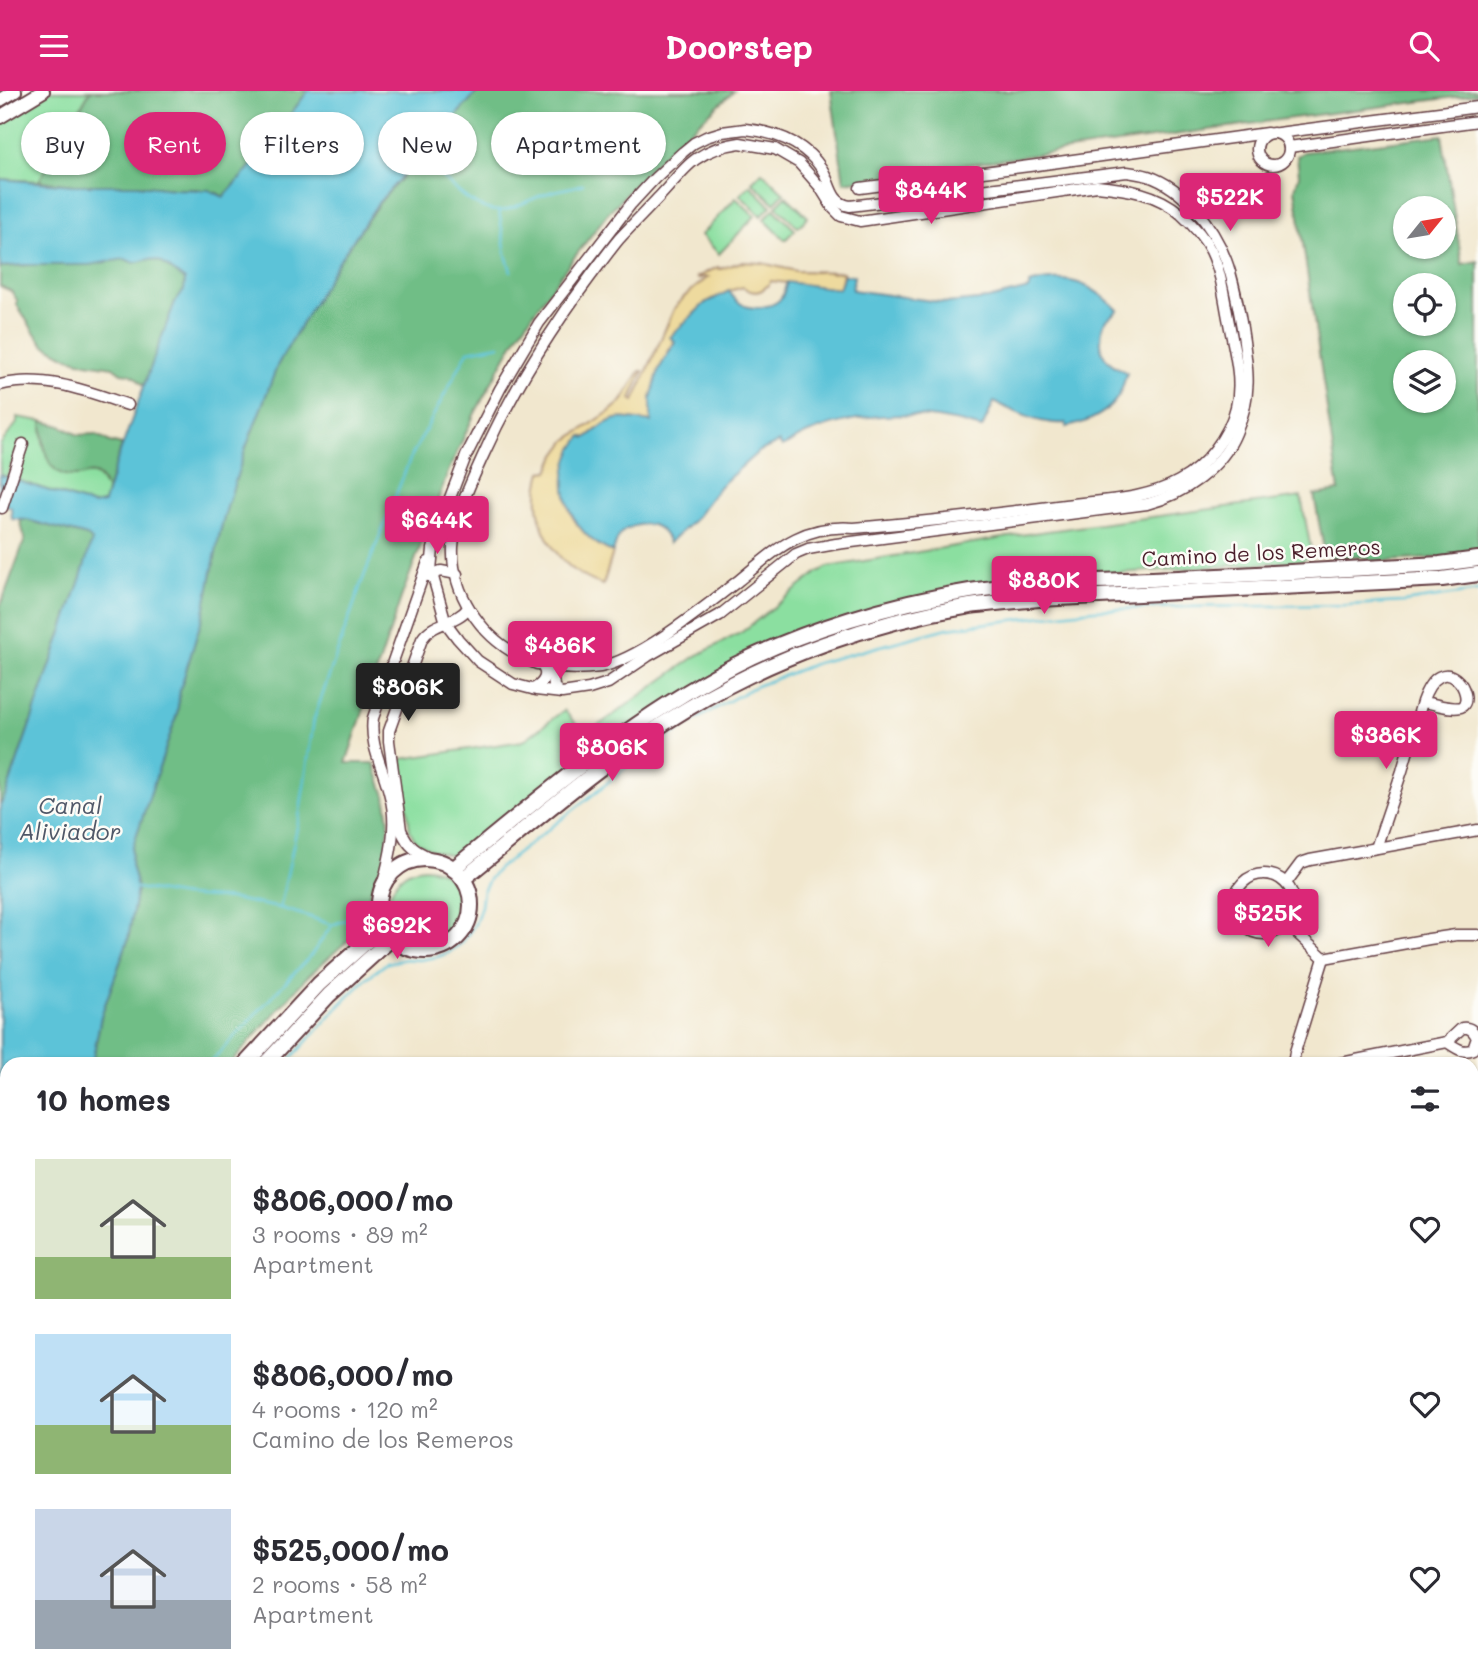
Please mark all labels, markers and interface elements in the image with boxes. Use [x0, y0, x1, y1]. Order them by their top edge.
text: Doorstep [665, 25, 813, 67]
icon: menu [35, 27, 73, 65]
icon: search [1405, 27, 1443, 65]
chip: Buy [21, 112, 110, 175]
chip: Rent [124, 112, 226, 175]
chip: Filters [240, 112, 364, 175]
chip: New [378, 112, 477, 175]
chip: Apartment [491, 112, 666, 175]
pin: $844K [882, 167, 980, 226]
pin: $522K [1181, 173, 1279, 233]
text: $844K [895, 174, 967, 204]
text: $522K [1196, 181, 1264, 211]
north arrow [1393, 196, 1456, 259]
map controls [1393, 196, 1456, 413]
button: locate [1393, 273, 1456, 336]
button: layers [1393, 350, 1456, 413]
pin: $644K [388, 497, 486, 556]
text: $644K [401, 504, 473, 534]
street label: Camino de los Remeros [1141, 532, 1381, 572]
pin: $880K [995, 557, 1093, 616]
text: $880K [1008, 564, 1080, 594]
pin: $486K [511, 621, 609, 681]
text: $486K [524, 629, 596, 659]
pin: $806K [359, 663, 457, 723]
text: $806K [372, 671, 444, 701]
pin: $386K [1337, 711, 1435, 771]
text: $386K [1350, 719, 1422, 749]
pin: $806K [563, 723, 661, 783]
text: $806K [576, 731, 648, 761]
water label: Canal Aliviador [19, 790, 121, 846]
pin: $525K [1219, 889, 1317, 949]
text: $525K [1233, 897, 1303, 927]
pin: $692K [348, 901, 446, 961]
text: $692K [362, 909, 432, 939]
text: 10 homes [35, 1079, 171, 1119]
icon: filters [1406, 1080, 1444, 1118]
text: $806,000/mo [252, 1179, 453, 1219]
icon: home [91, 1187, 175, 1271]
icon: heart [1406, 1210, 1444, 1248]
text: 3 rooms · 89 m² [252, 1219, 428, 1249]
text: Apartment [252, 1249, 374, 1279]
text: $806,000/mo [252, 1354, 453, 1394]
icon: home [91, 1362, 175, 1446]
icon: heart [1406, 1385, 1444, 1423]
text: 4 rooms · 120 m² [252, 1394, 438, 1424]
text: Camino de los Remeros [252, 1424, 514, 1454]
text: $525,000/mo [252, 1529, 449, 1569]
icon: home [91, 1537, 175, 1621]
icon: heart [1406, 1560, 1444, 1598]
text: 2 rooms · 58 m² [252, 1569, 427, 1599]
text: Apartment [252, 1599, 374, 1629]

